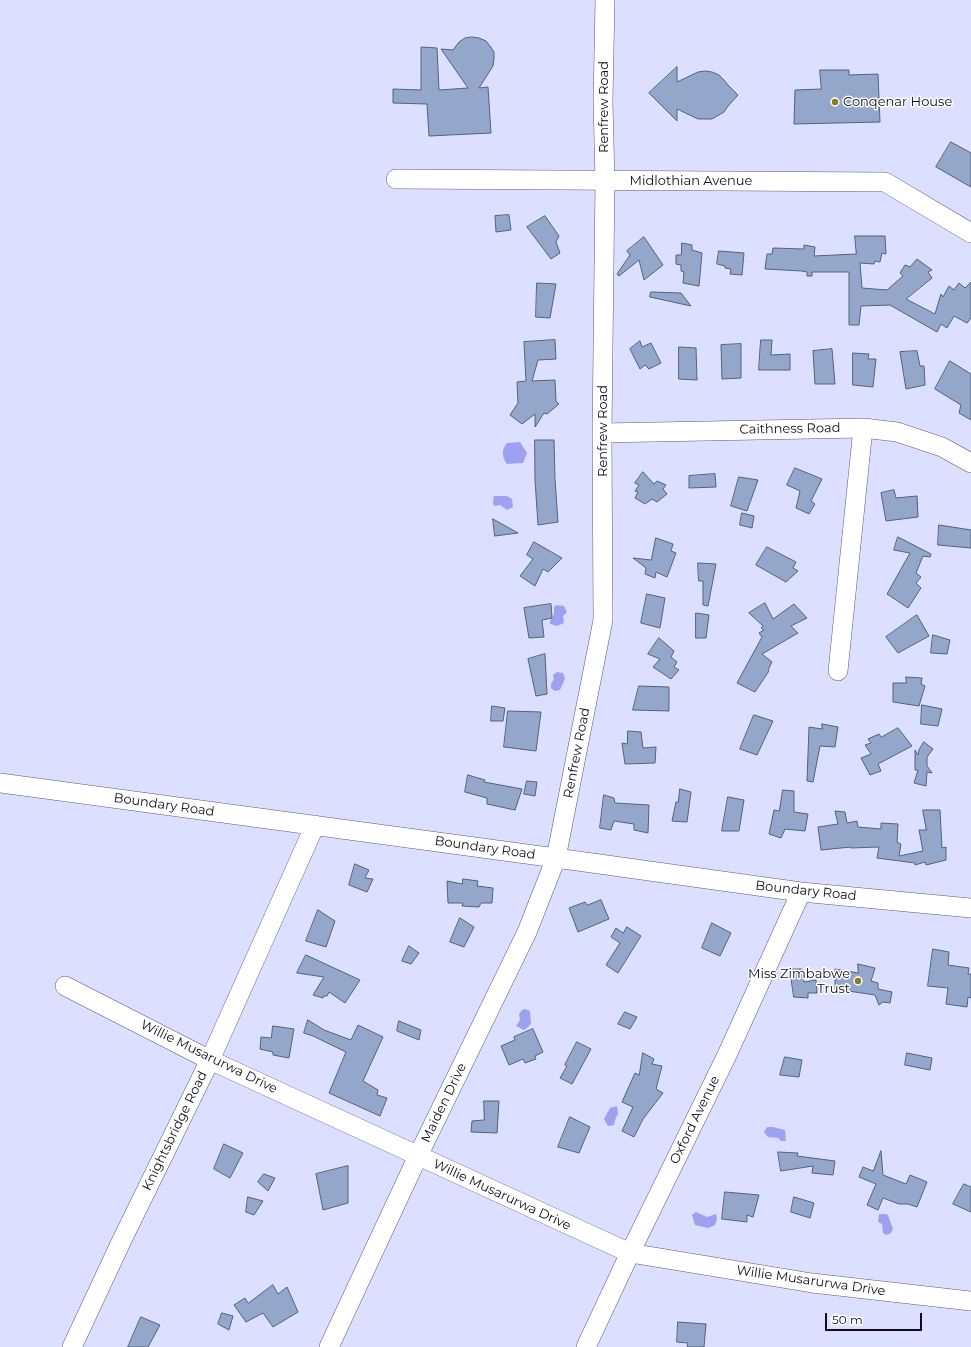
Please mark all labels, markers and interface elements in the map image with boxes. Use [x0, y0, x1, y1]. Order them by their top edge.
street label: Renfrew Road [596, 61, 612, 153]
place label: Conqenar House [843, 94, 952, 110]
marker: Conqenar House [830, 97, 840, 107]
street label: Midlothian Avenue [630, 173, 752, 189]
street label: Renfrew Road [595, 385, 611, 477]
street label: Caithness Road [739, 420, 841, 438]
street label: Renfrew Road [561, 706, 593, 800]
street label: Boundary Road [113, 790, 215, 820]
street label: Boundary Road [434, 833, 536, 863]
street label: Boundary Road [755, 878, 857, 904]
place label: Miss Zimbabwe Trust [748, 966, 850, 997]
marker: Miss Zimbabwe Trust [853, 976, 863, 986]
street label: Willie Musarurwa Drive [138, 1017, 280, 1097]
street label: Maiden Drive [418, 1061, 470, 1145]
street label: Knightsbridge Road [139, 1069, 211, 1193]
street label: Oxford Avenue [667, 1073, 723, 1167]
street label: Willie Musarurwa Drive [431, 1156, 573, 1234]
street label: Willie Musarurwa Drive [736, 1263, 886, 1299]
scale bar [827, 1305, 924, 1331]
text: 50 m [832, 1312, 863, 1327]

